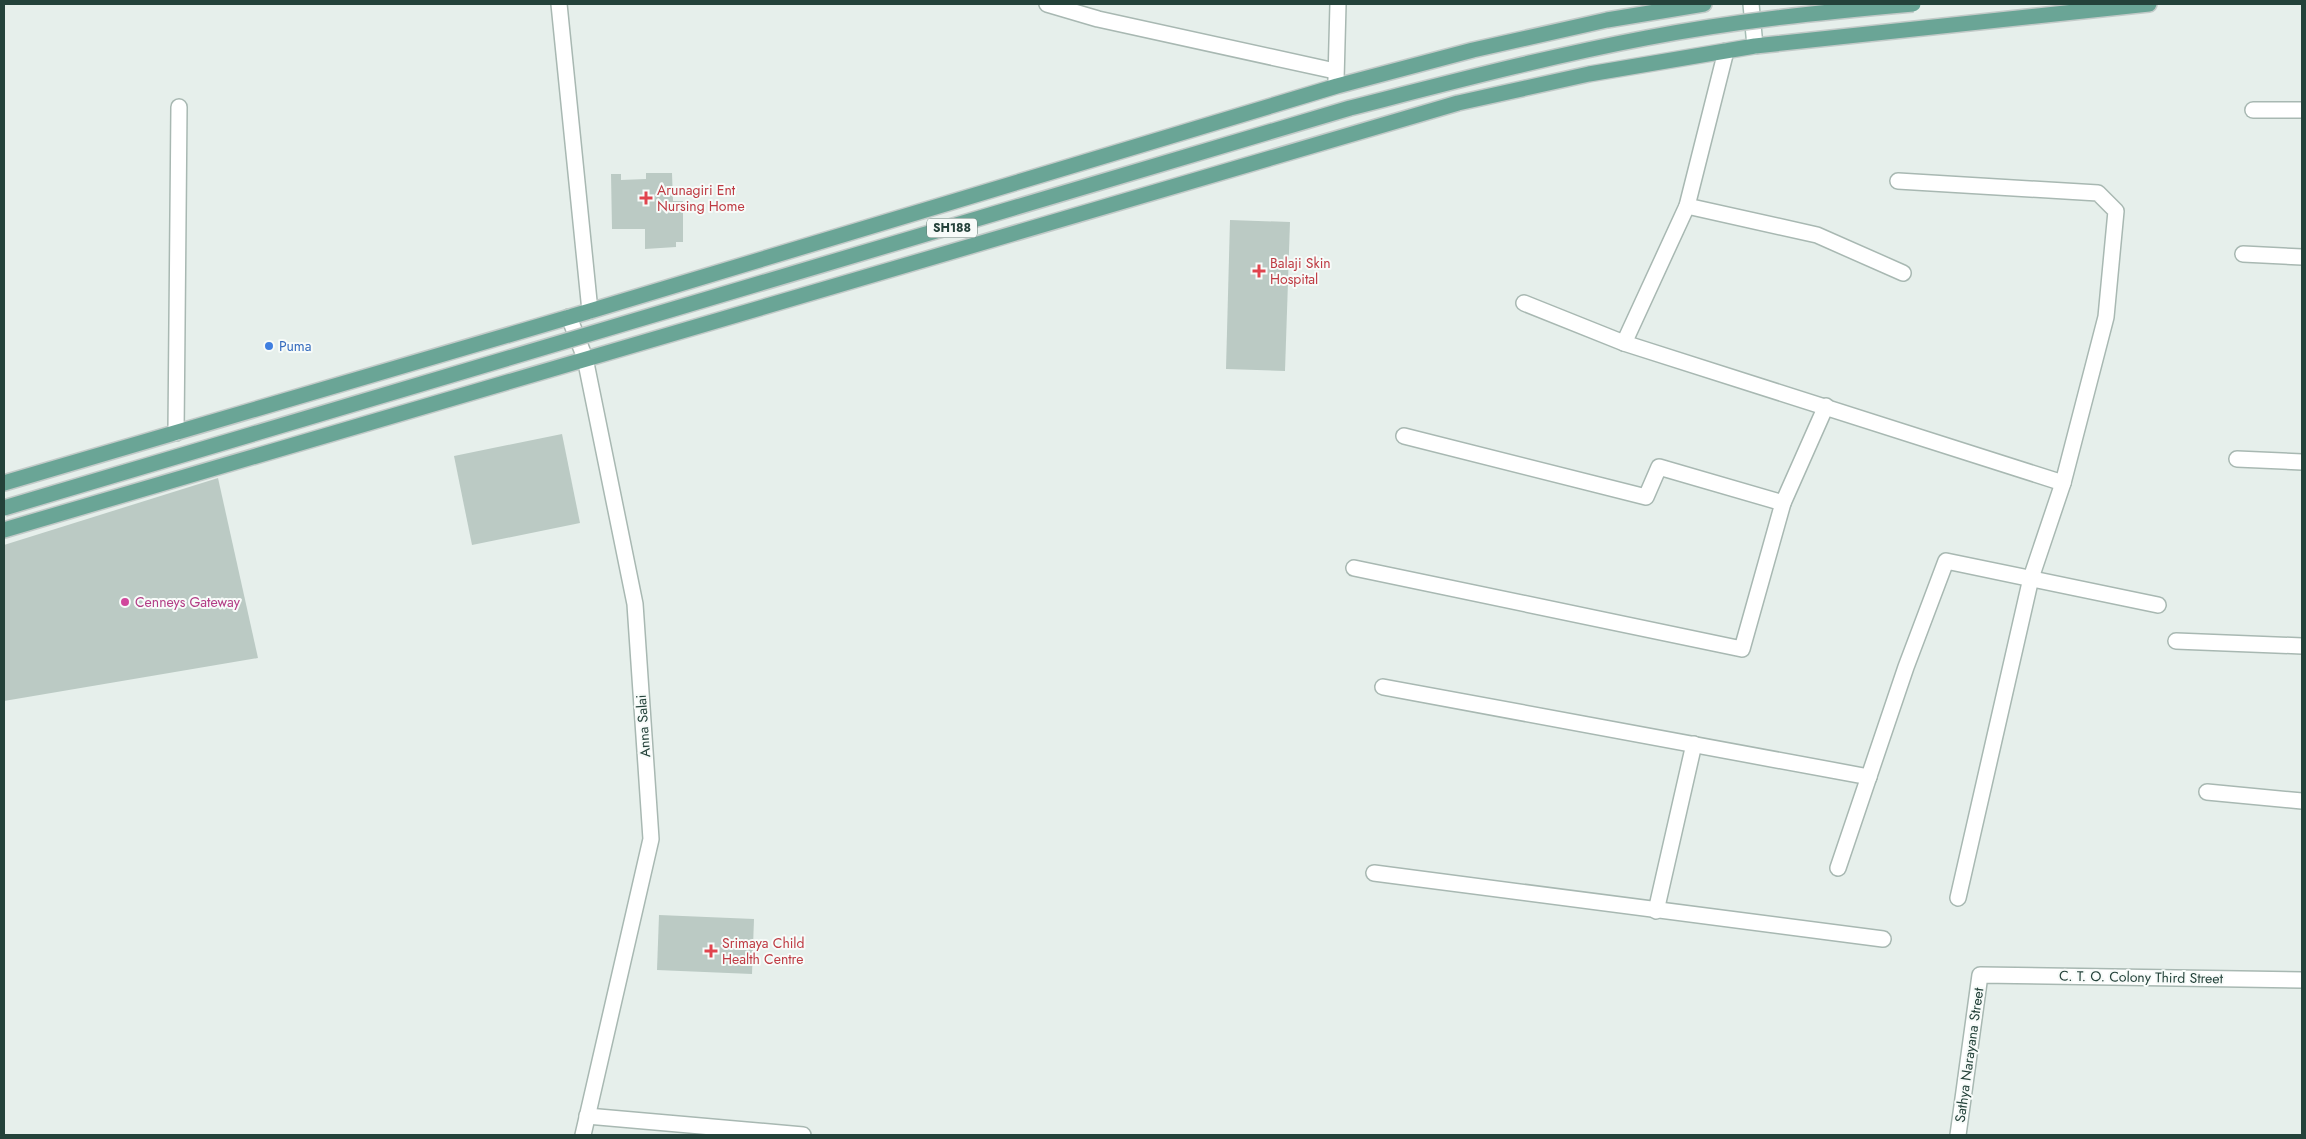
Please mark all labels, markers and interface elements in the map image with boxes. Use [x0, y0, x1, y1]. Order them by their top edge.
place label: Arunagiri Ent Nursing Home [657, 180, 745, 216]
marker: Arunagiri Ent Nursing Home [639, 191, 653, 205]
road number: SH188 [927, 218, 977, 238]
place label: Balaji Skin Hospital [1270, 253, 1331, 289]
marker: Balaji Skin Hospital [1252, 264, 1266, 278]
place label: Puma [279, 336, 311, 356]
marker: Puma [263, 340, 275, 352]
place label: Cenneys Gateway [135, 592, 241, 612]
marker: Cenneys Gateway [119, 596, 131, 608]
street label: Anna Salai [631, 694, 655, 758]
place label: Srimaya Child Health Centre [722, 933, 805, 969]
marker: Srimaya Child Health Centre [704, 944, 718, 958]
street label: C. T. O. Colony Third Street [2059, 966, 2224, 988]
street label: Sathya Narayana Street [1950, 986, 1988, 1124]

